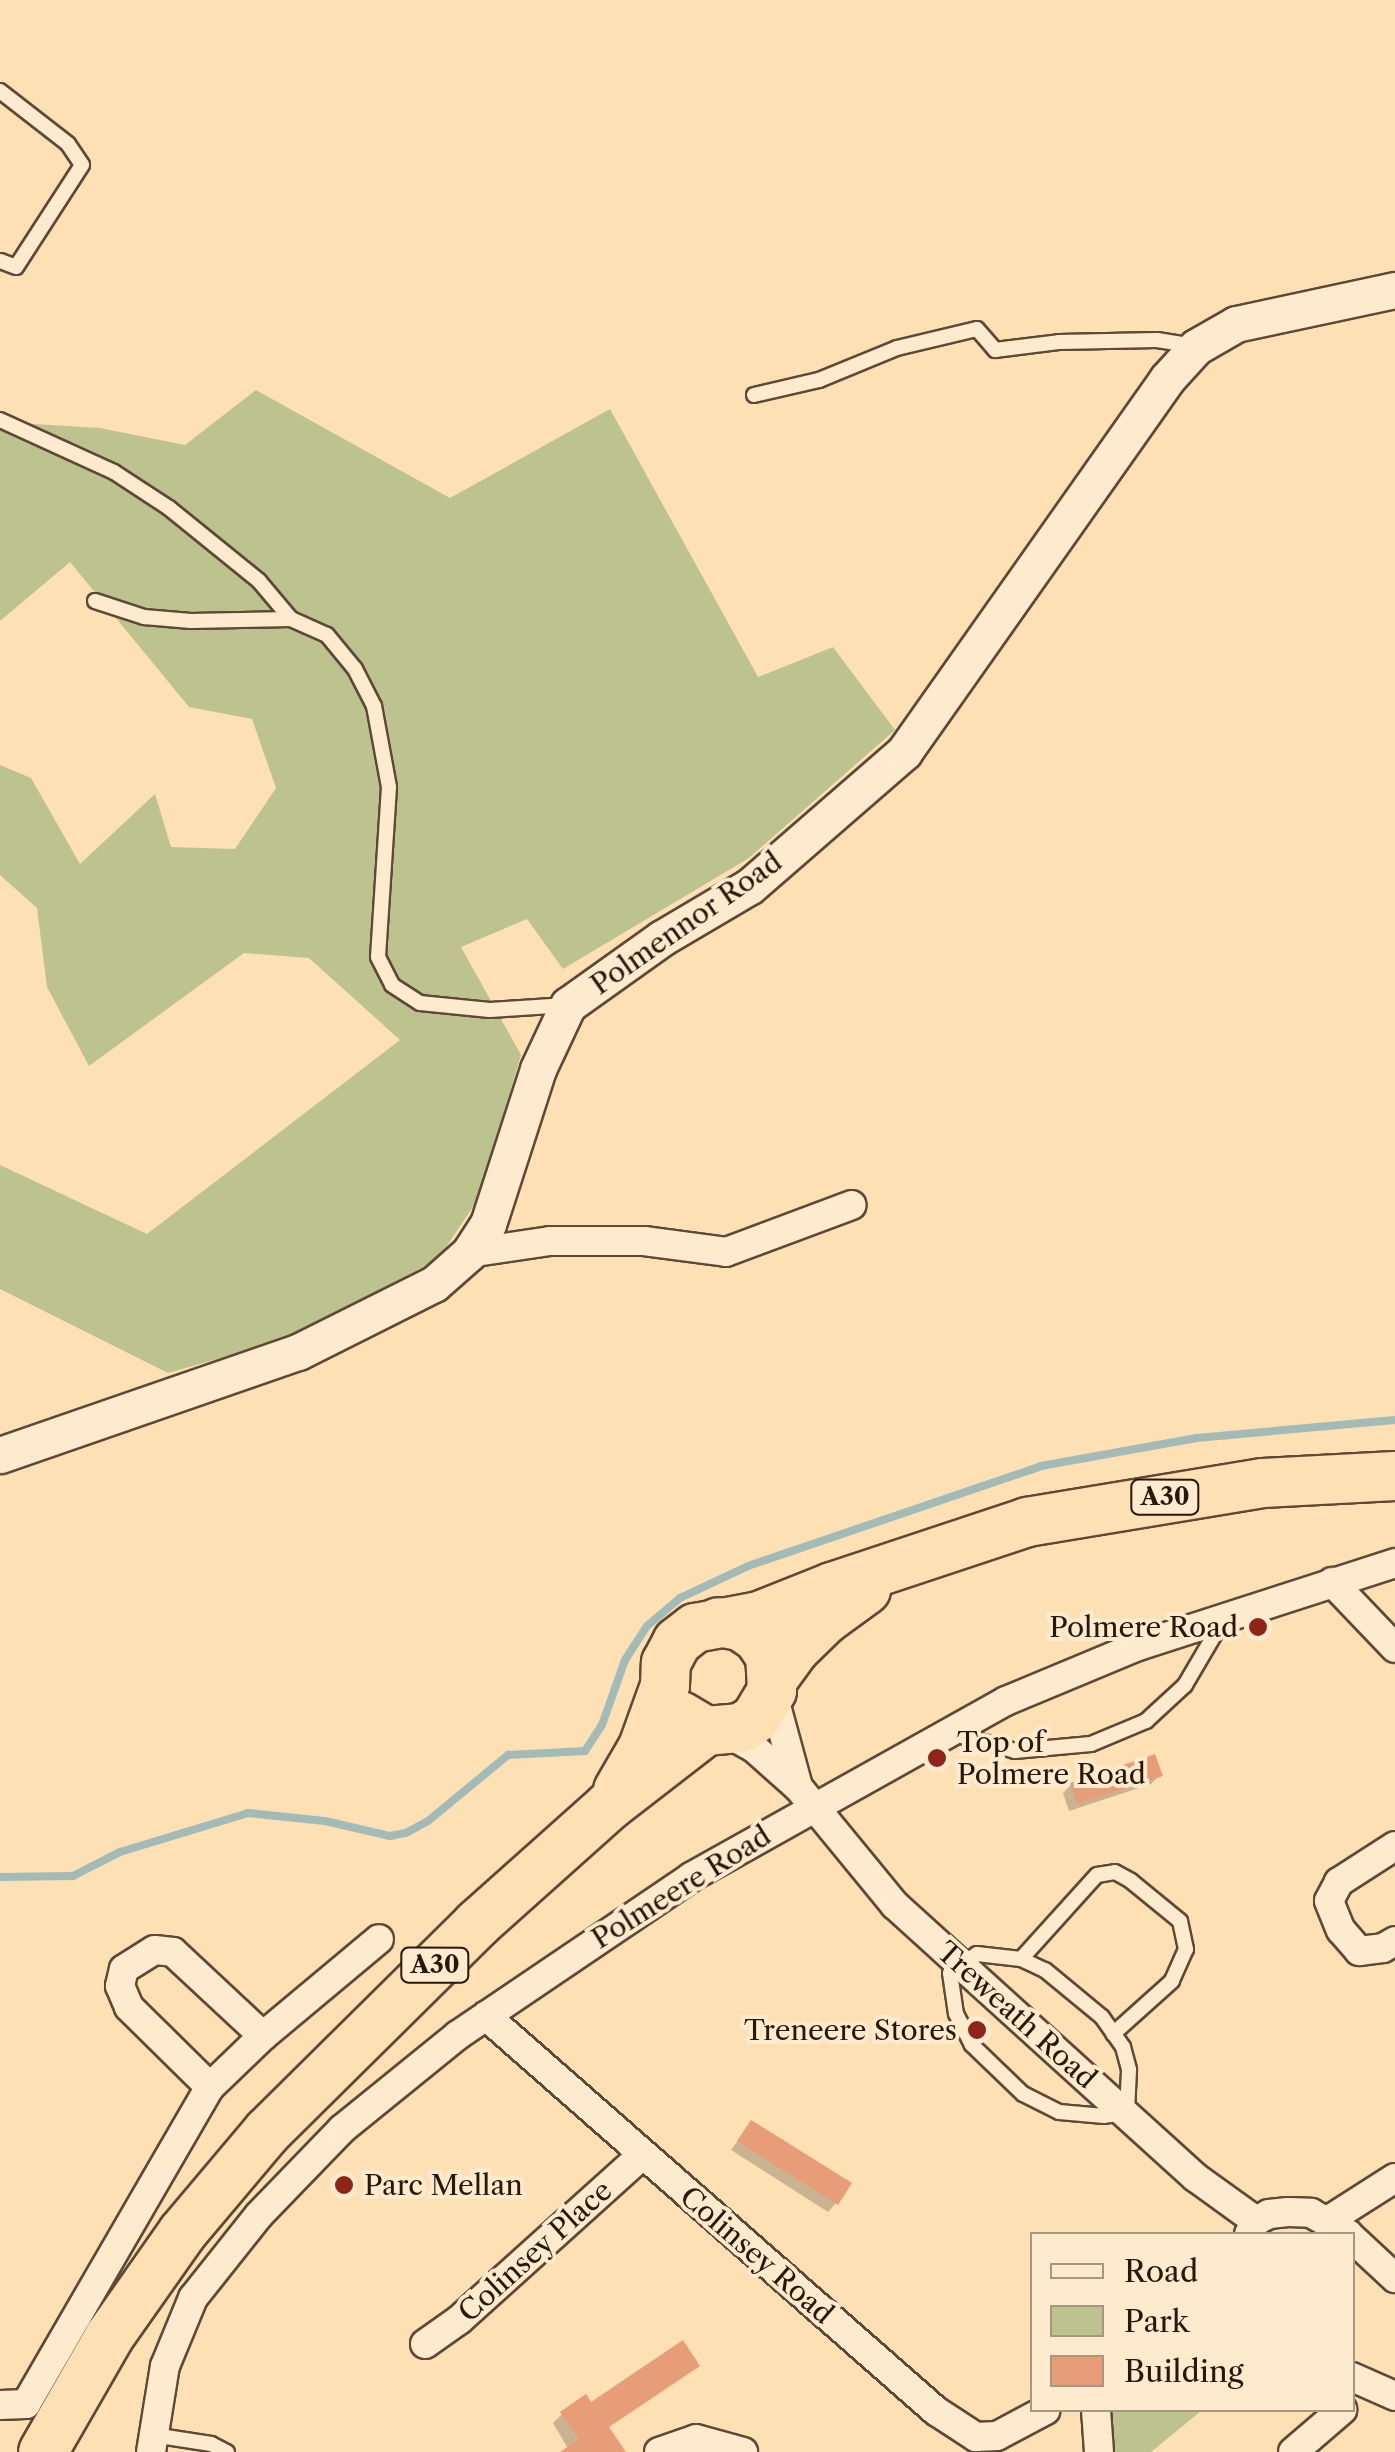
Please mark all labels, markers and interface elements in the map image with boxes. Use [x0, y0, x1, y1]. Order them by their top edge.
street label: Polmennor Road [584, 844, 788, 1002]
road number: A30 [1130, 1477, 1200, 1517]
place label: Polmere Road [1049, 1610, 1238, 1644]
marker: Polmere Road [1247, 1616, 1269, 1638]
place label: Top of Polmere Road [957, 1725, 1146, 1791]
marker: Top of Polmere Road [926, 1747, 948, 1769]
street label: Polmeere Road [585, 1819, 777, 1955]
street label: Treweath Road [930, 1935, 1104, 2095]
road number: A30 [400, 1945, 470, 1985]
place label: Treneere Stores [744, 2013, 957, 2047]
marker: Treneere Stores [966, 2019, 988, 2041]
place label: Parc Mellan [364, 2168, 523, 2202]
street label: Colinsey Place [451, 2173, 619, 2329]
marker: Parc Mellan [333, 2174, 355, 2196]
street label: Colinsey Road [673, 2179, 841, 2331]
legend [1030, 2232, 1355, 2412]
text: Road [1124, 2253, 1198, 2290]
text: Park [1124, 2303, 1189, 2340]
text: Building [1124, 2353, 1244, 2390]

